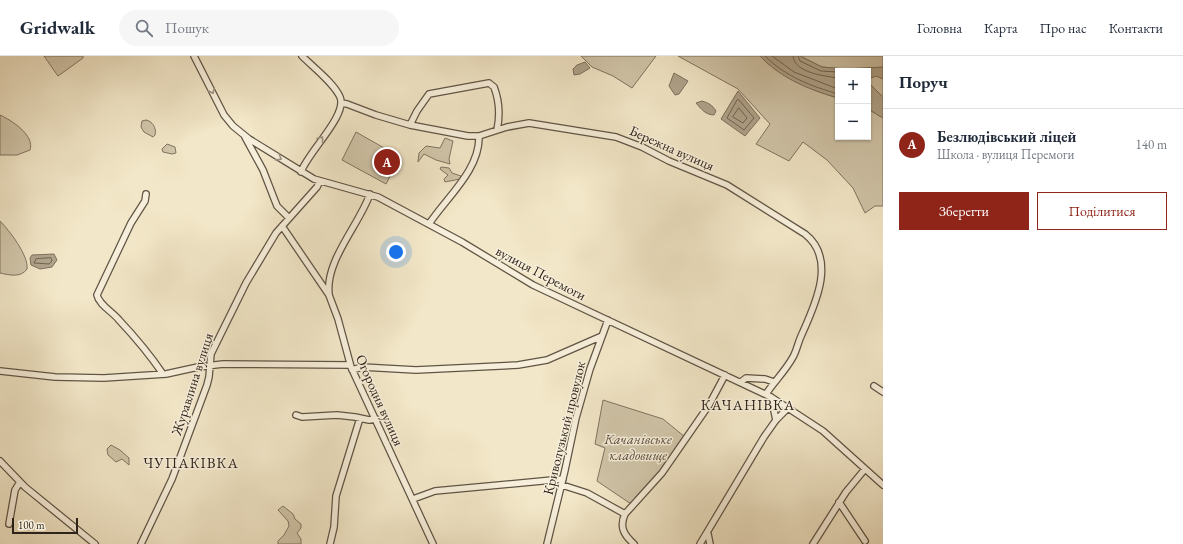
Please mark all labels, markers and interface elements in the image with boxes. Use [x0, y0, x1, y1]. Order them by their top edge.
search box [119, 10, 399, 46]
text: Gridwalk [20, 15, 95, 40]
icon: search [133, 17, 155, 39]
text: Пошук [165, 18, 209, 37]
text: Головна [917, 19, 962, 37]
text: Карта [984, 19, 1017, 37]
text: Про нас [1039, 19, 1087, 37]
text: Контакти [1109, 19, 1163, 37]
map controls [835, 68, 871, 140]
button: + [835, 68, 871, 104]
text: Поруч [899, 71, 948, 93]
one-way arrow [207, 86, 215, 94]
button: − [835, 104, 871, 140]
street label: Бережна вулиця [627, 121, 717, 175]
text: Безлюдівський ліцей [937, 127, 1076, 146]
one-way arrow [316, 136, 323, 143]
text: A [907, 136, 917, 153]
text: 140 m [1136, 136, 1167, 153]
text: Школа · вулиця Перемоги [937, 146, 1074, 163]
pin: A [374, 147, 400, 177]
one-way arrow [275, 153, 282, 160]
button: Зберегти [899, 192, 1029, 230]
button: Поділитися [1037, 192, 1167, 230]
your location [386, 242, 406, 262]
street label: вулиця Перемоги [493, 242, 590, 305]
street label: Журавлина вулиця [167, 331, 217, 438]
street label: Огородня вулиця [352, 351, 408, 449]
street label: Криволузький провулок [539, 359, 589, 497]
district label: КАЧАНІВКА [701, 395, 795, 414]
park label: Качанівське кладовище [603, 430, 672, 464]
district label: ЧУПАКІВКА [143, 453, 239, 472]
scale bar [12, 516, 78, 535]
text: 100 m [18, 518, 45, 532]

